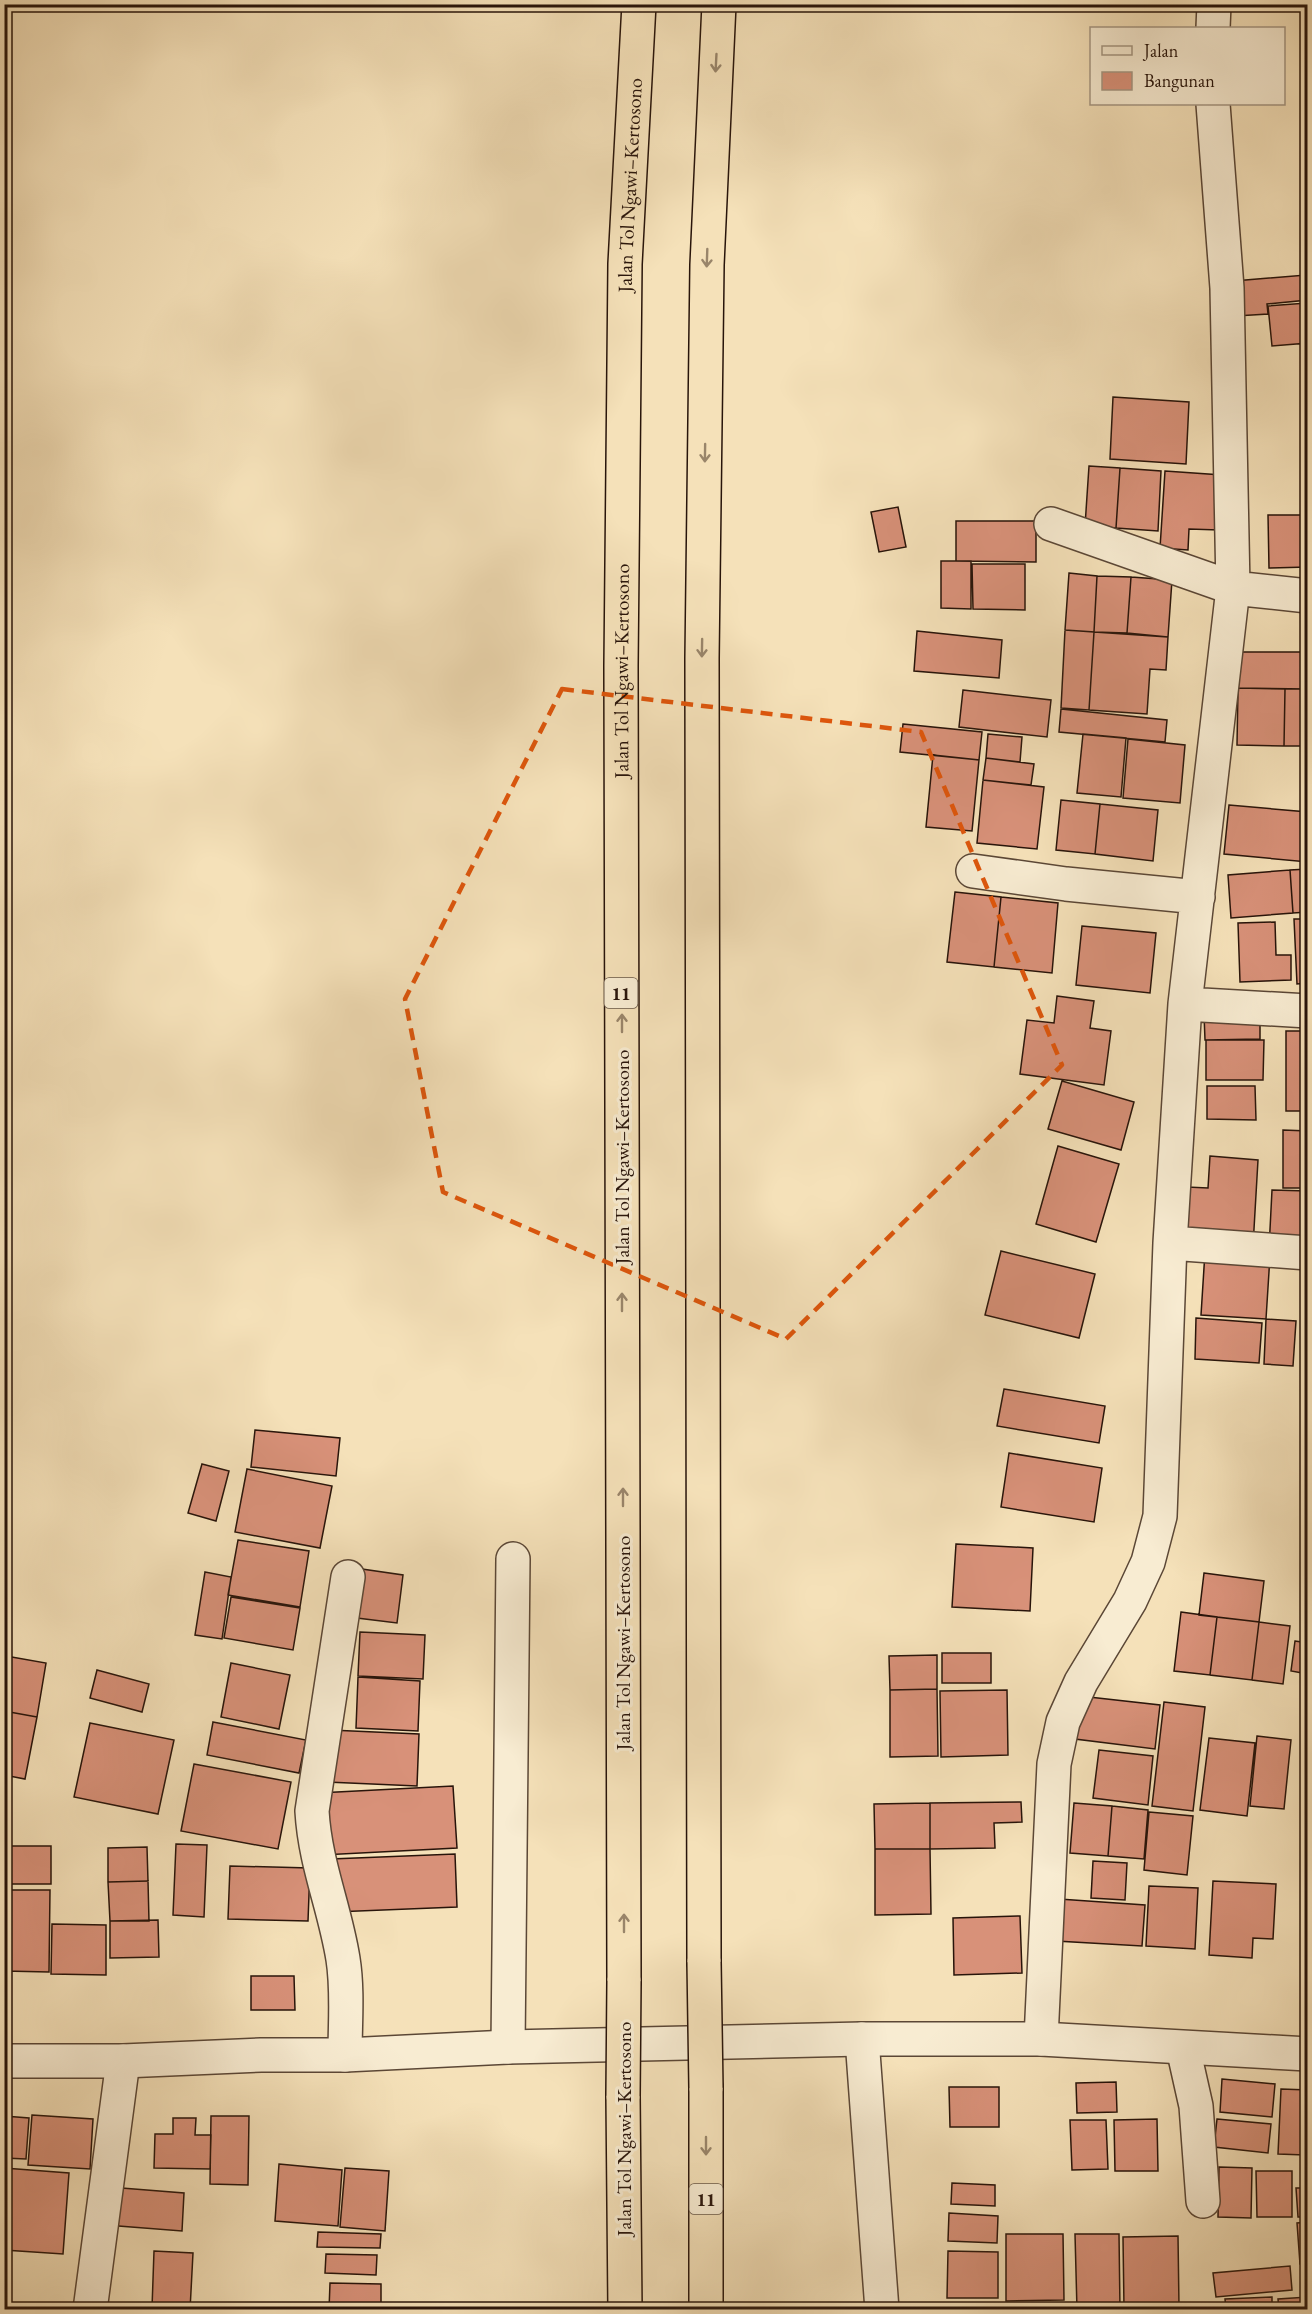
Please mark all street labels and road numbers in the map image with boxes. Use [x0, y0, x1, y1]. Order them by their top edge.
street label: Jalan Tol Ngawi–Kertosono [612, 77, 648, 295]
street label: Jalan Tol Ngawi–Kertosono [608, 563, 635, 780]
road number: 11 [604, 978, 638, 1008]
street label: Jalan Tol Ngawi–Kertosono [609, 1050, 635, 1266]
street label: Jalan Tol Ngawi–Kertosono [610, 1536, 636, 1752]
street label: Jalan Tol Ngawi–Kertosono [611, 2022, 637, 2238]
road number: 11 [690, 2184, 722, 2214]

